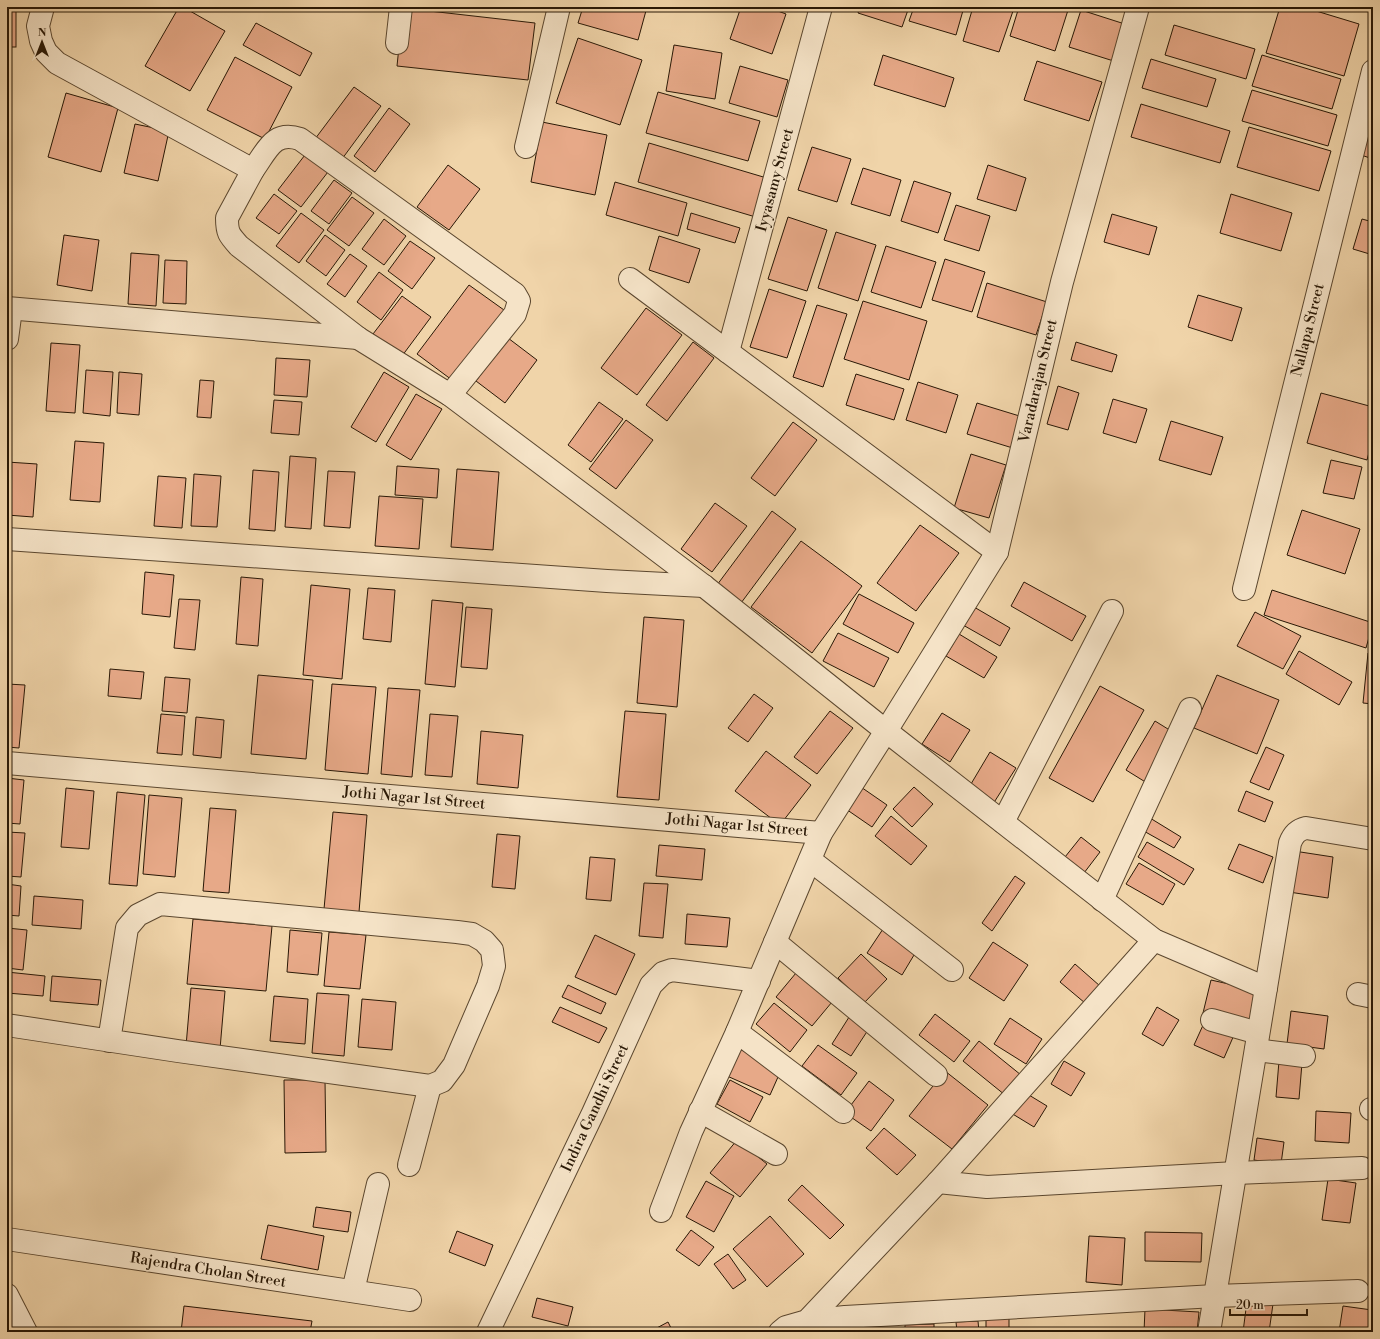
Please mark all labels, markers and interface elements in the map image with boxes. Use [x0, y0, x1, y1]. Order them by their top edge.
north arrow [22, 22, 62, 62]
text: N [38, 26, 47, 40]
street label: Iyyasamy Street [752, 126, 798, 234]
street label: Nallapa Street [1287, 281, 1329, 378]
street label: Varadarajan Street [1014, 317, 1062, 446]
street label: Jothi Nagar 1st Street [341, 782, 487, 814]
street label: Jothi Nagar 1st Street [664, 809, 810, 841]
street label: Indira Gandhi Street [557, 1040, 633, 1175]
street label: Rajendra Cholan Street [129, 1248, 288, 1292]
scale bar [1230, 1291, 1307, 1317]
text: 20 m [1236, 1298, 1264, 1313]

